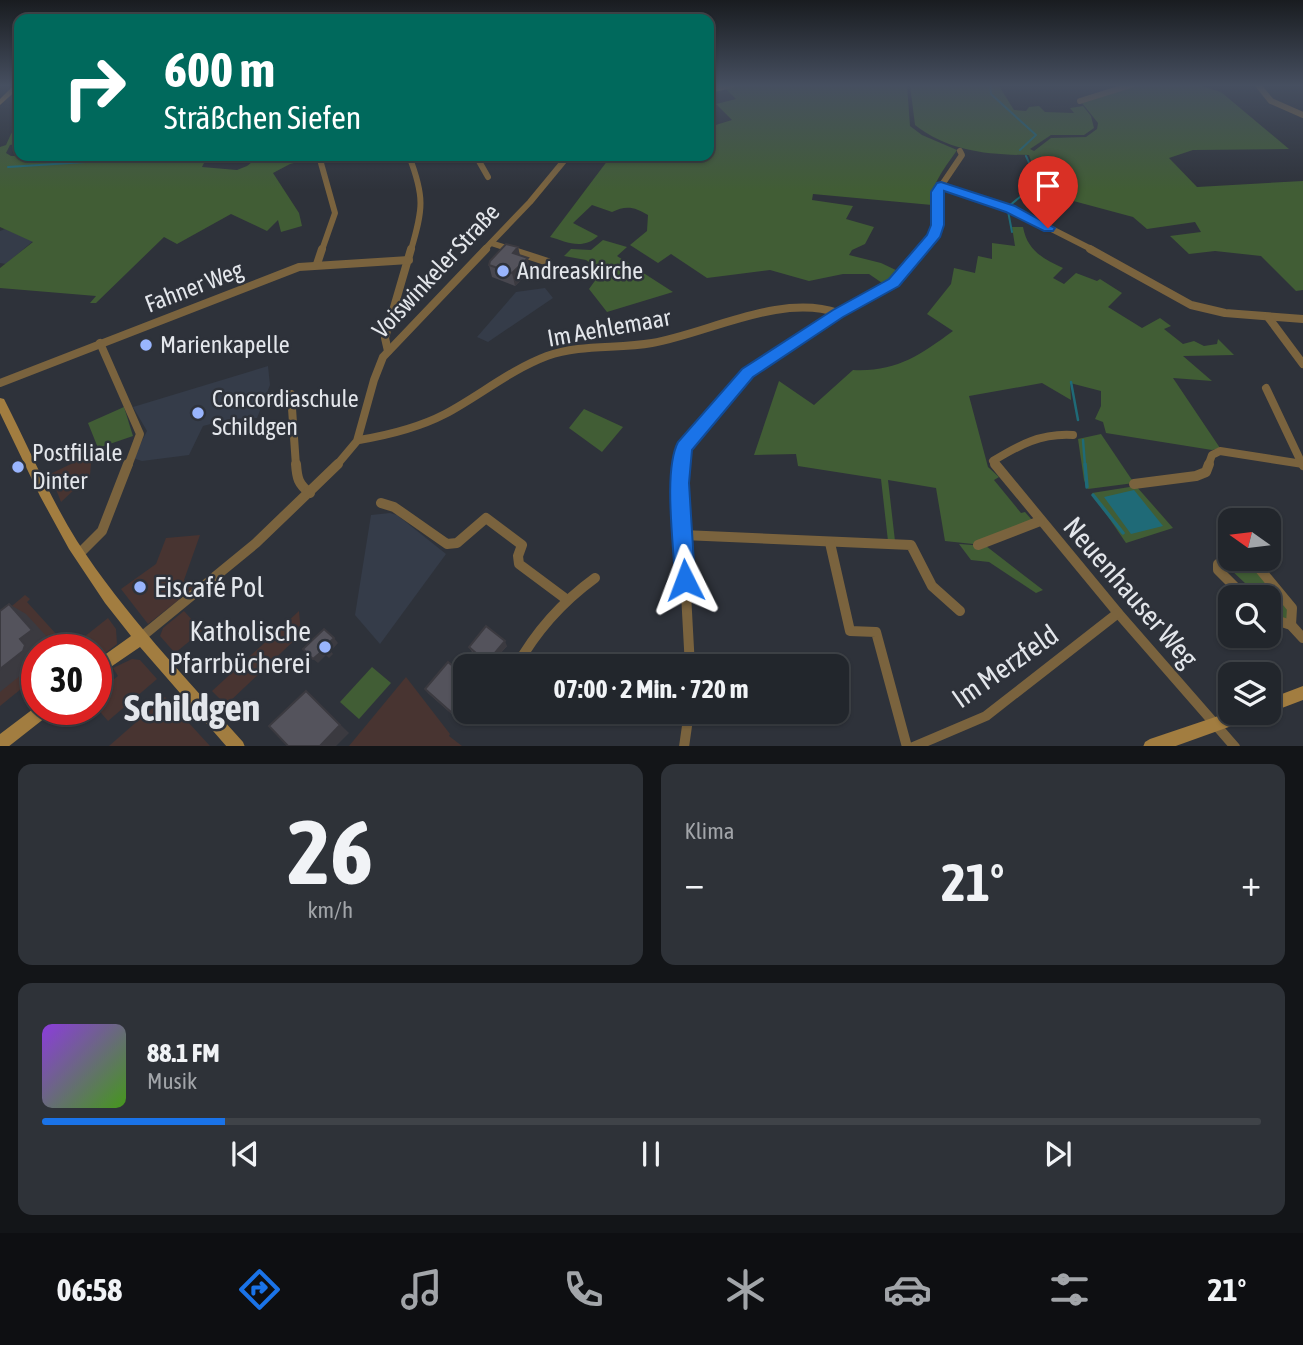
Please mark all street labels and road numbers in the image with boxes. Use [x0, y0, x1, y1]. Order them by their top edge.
street label: Voiswinkeler Straße [367, 198, 505, 343]
street label: Fahner Weg [141, 255, 247, 318]
street label: Im Aehlemaar [545, 303, 674, 352]
street label: Neuenhauser Weg [1057, 511, 1205, 673]
street label: Im Merzfeld [946, 618, 1064, 714]

